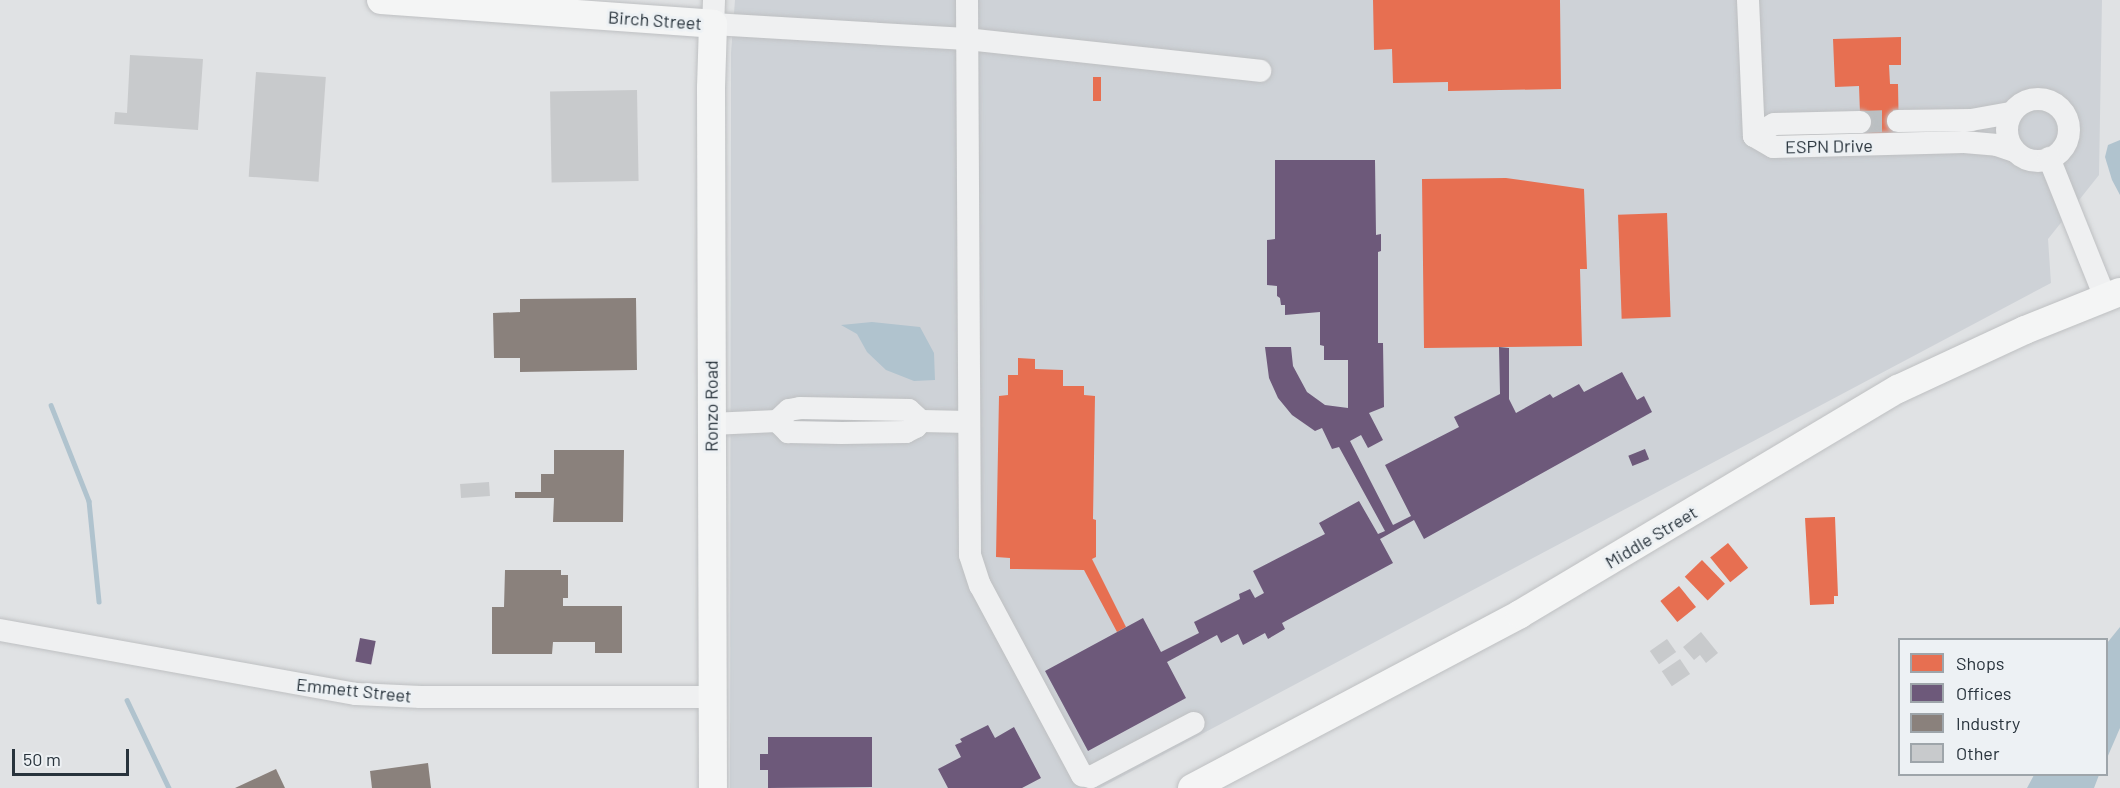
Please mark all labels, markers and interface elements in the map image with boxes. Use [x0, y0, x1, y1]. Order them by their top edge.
street label: Birch Street [607, 6, 703, 34]
street label: ESPN Drive [1785, 134, 1873, 158]
street label: Ronzo Road [700, 360, 722, 452]
street label: Middle Street [1601, 501, 1701, 573]
legend [1898, 638, 2108, 776]
text: Shops [1956, 652, 2005, 674]
street label: Emmett Street [295, 673, 413, 707]
text: Offices [1956, 682, 2012, 704]
text: Industry [1956, 712, 2020, 734]
scale bar [15, 737, 132, 775]
text: Other [1956, 742, 1999, 764]
text: 50 m [23, 748, 61, 770]

